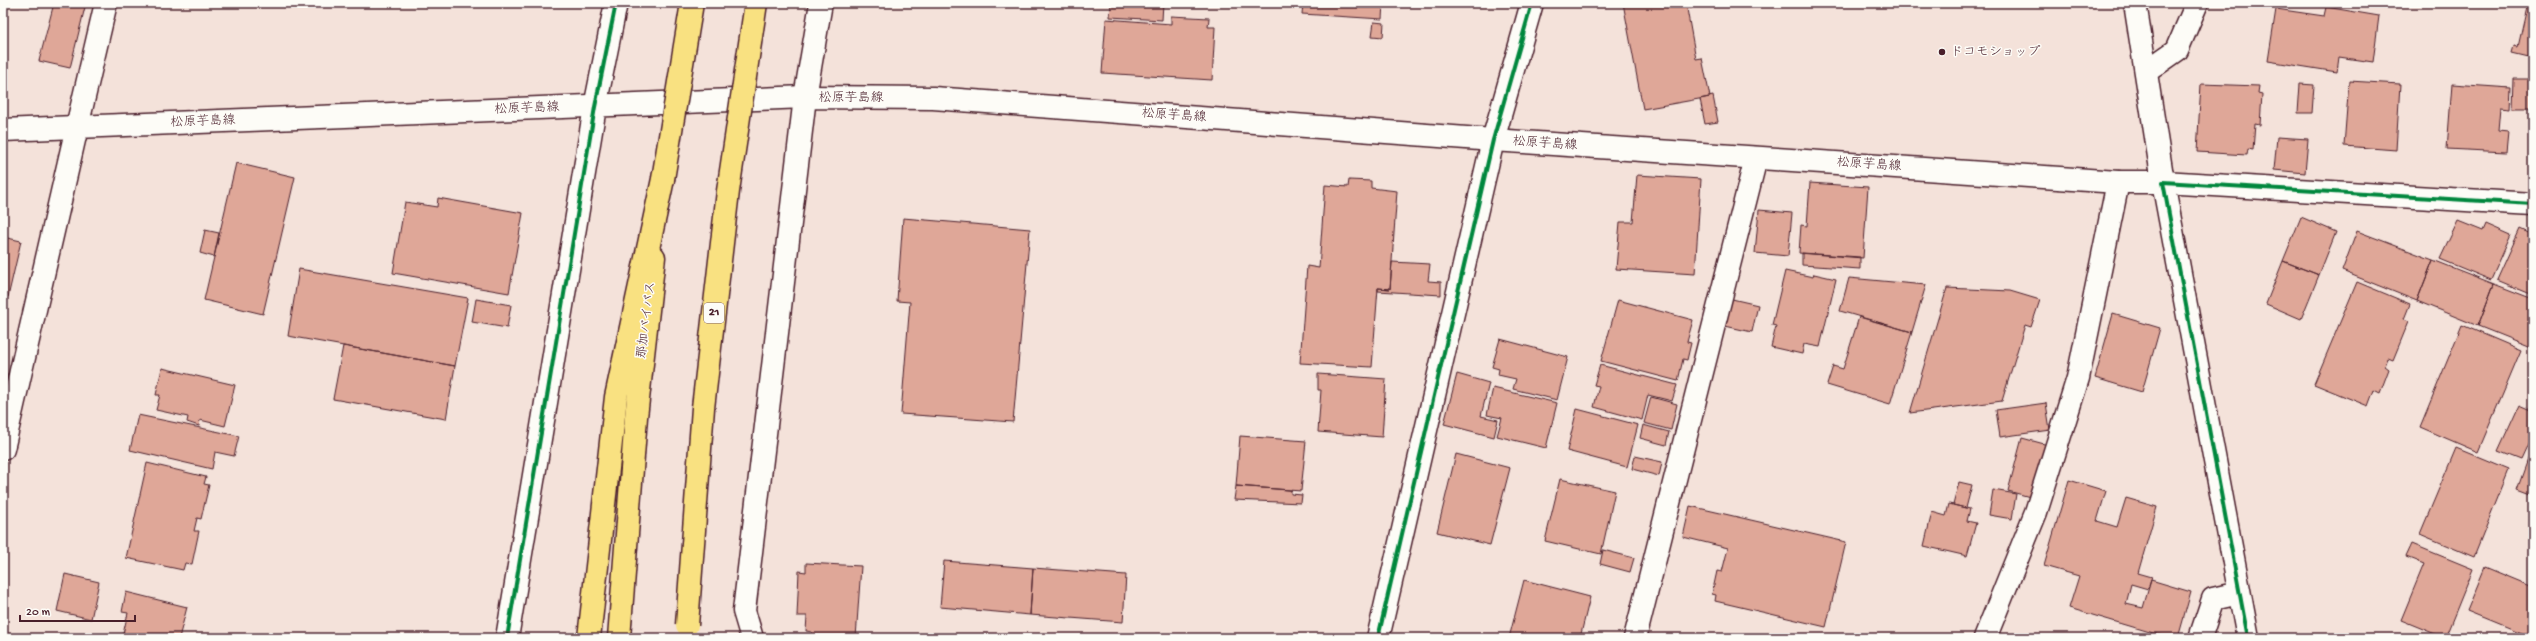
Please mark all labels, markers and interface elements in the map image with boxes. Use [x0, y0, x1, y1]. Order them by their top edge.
place label: ドコモショップ [1950, 45, 2040, 60]
marker: ドコモショップ [1937, 47, 1947, 57]
street label: 松原芋島線 [818, 91, 884, 106]
street label: 松原芋島線 [494, 100, 561, 118]
street label: 松原芋島線 [1141, 106, 1208, 126]
street label: 松原芋島線 [170, 113, 237, 131]
street label: 松原芋島線 [1512, 134, 1579, 154]
street label: 松原芋島線 [1836, 155, 1903, 175]
street label: 那加バイパス [634, 280, 659, 359]
road number: 21 [704, 303, 724, 323]
scale bar [20, 597, 135, 623]
text: 20 m [26, 606, 51, 620]

